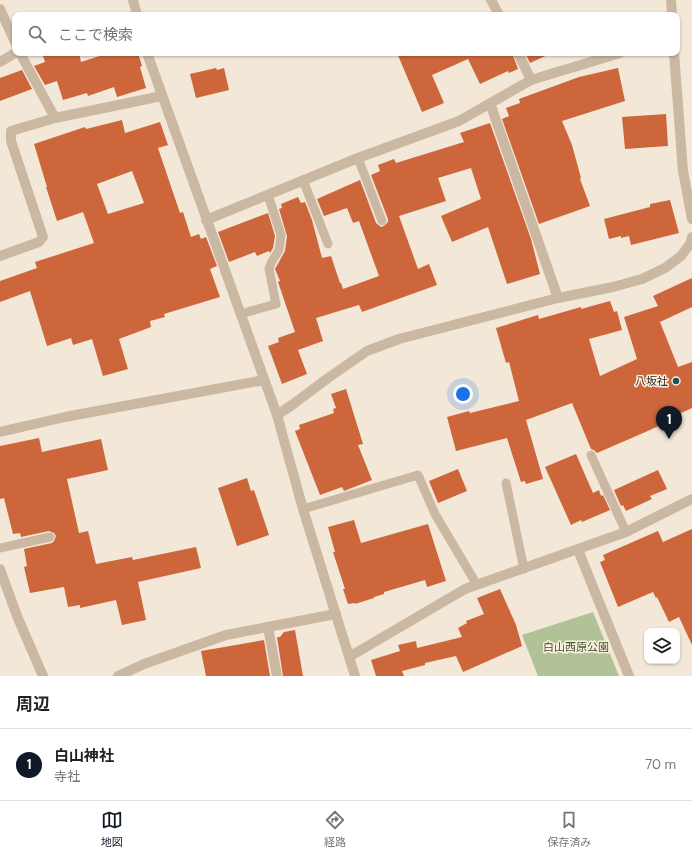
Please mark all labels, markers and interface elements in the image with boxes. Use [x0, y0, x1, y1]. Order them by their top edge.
search box [12, 12, 680, 56]
icon: search [26, 23, 48, 45]
text: ここで検索 [58, 25, 133, 45]
place label: 八坂社 [635, 374, 668, 388]
marker: 八坂社 [671, 376, 681, 386]
your location [453, 384, 473, 404]
pin: 1 [656, 406, 682, 439]
map controls [644, 628, 680, 664]
button: layers [644, 628, 680, 664]
park label: 白山西原公園 [543, 640, 609, 654]
text: 周辺 [16, 693, 50, 715]
text: 白山神社 [54, 746, 114, 766]
text: 1 [27, 756, 31, 773]
text: 70 m [645, 756, 676, 773]
text: 寺社 [54, 768, 80, 785]
tab: 地図 [101, 809, 123, 849]
tab: 経路 [324, 809, 346, 849]
tab: 保存済み [547, 809, 591, 849]

